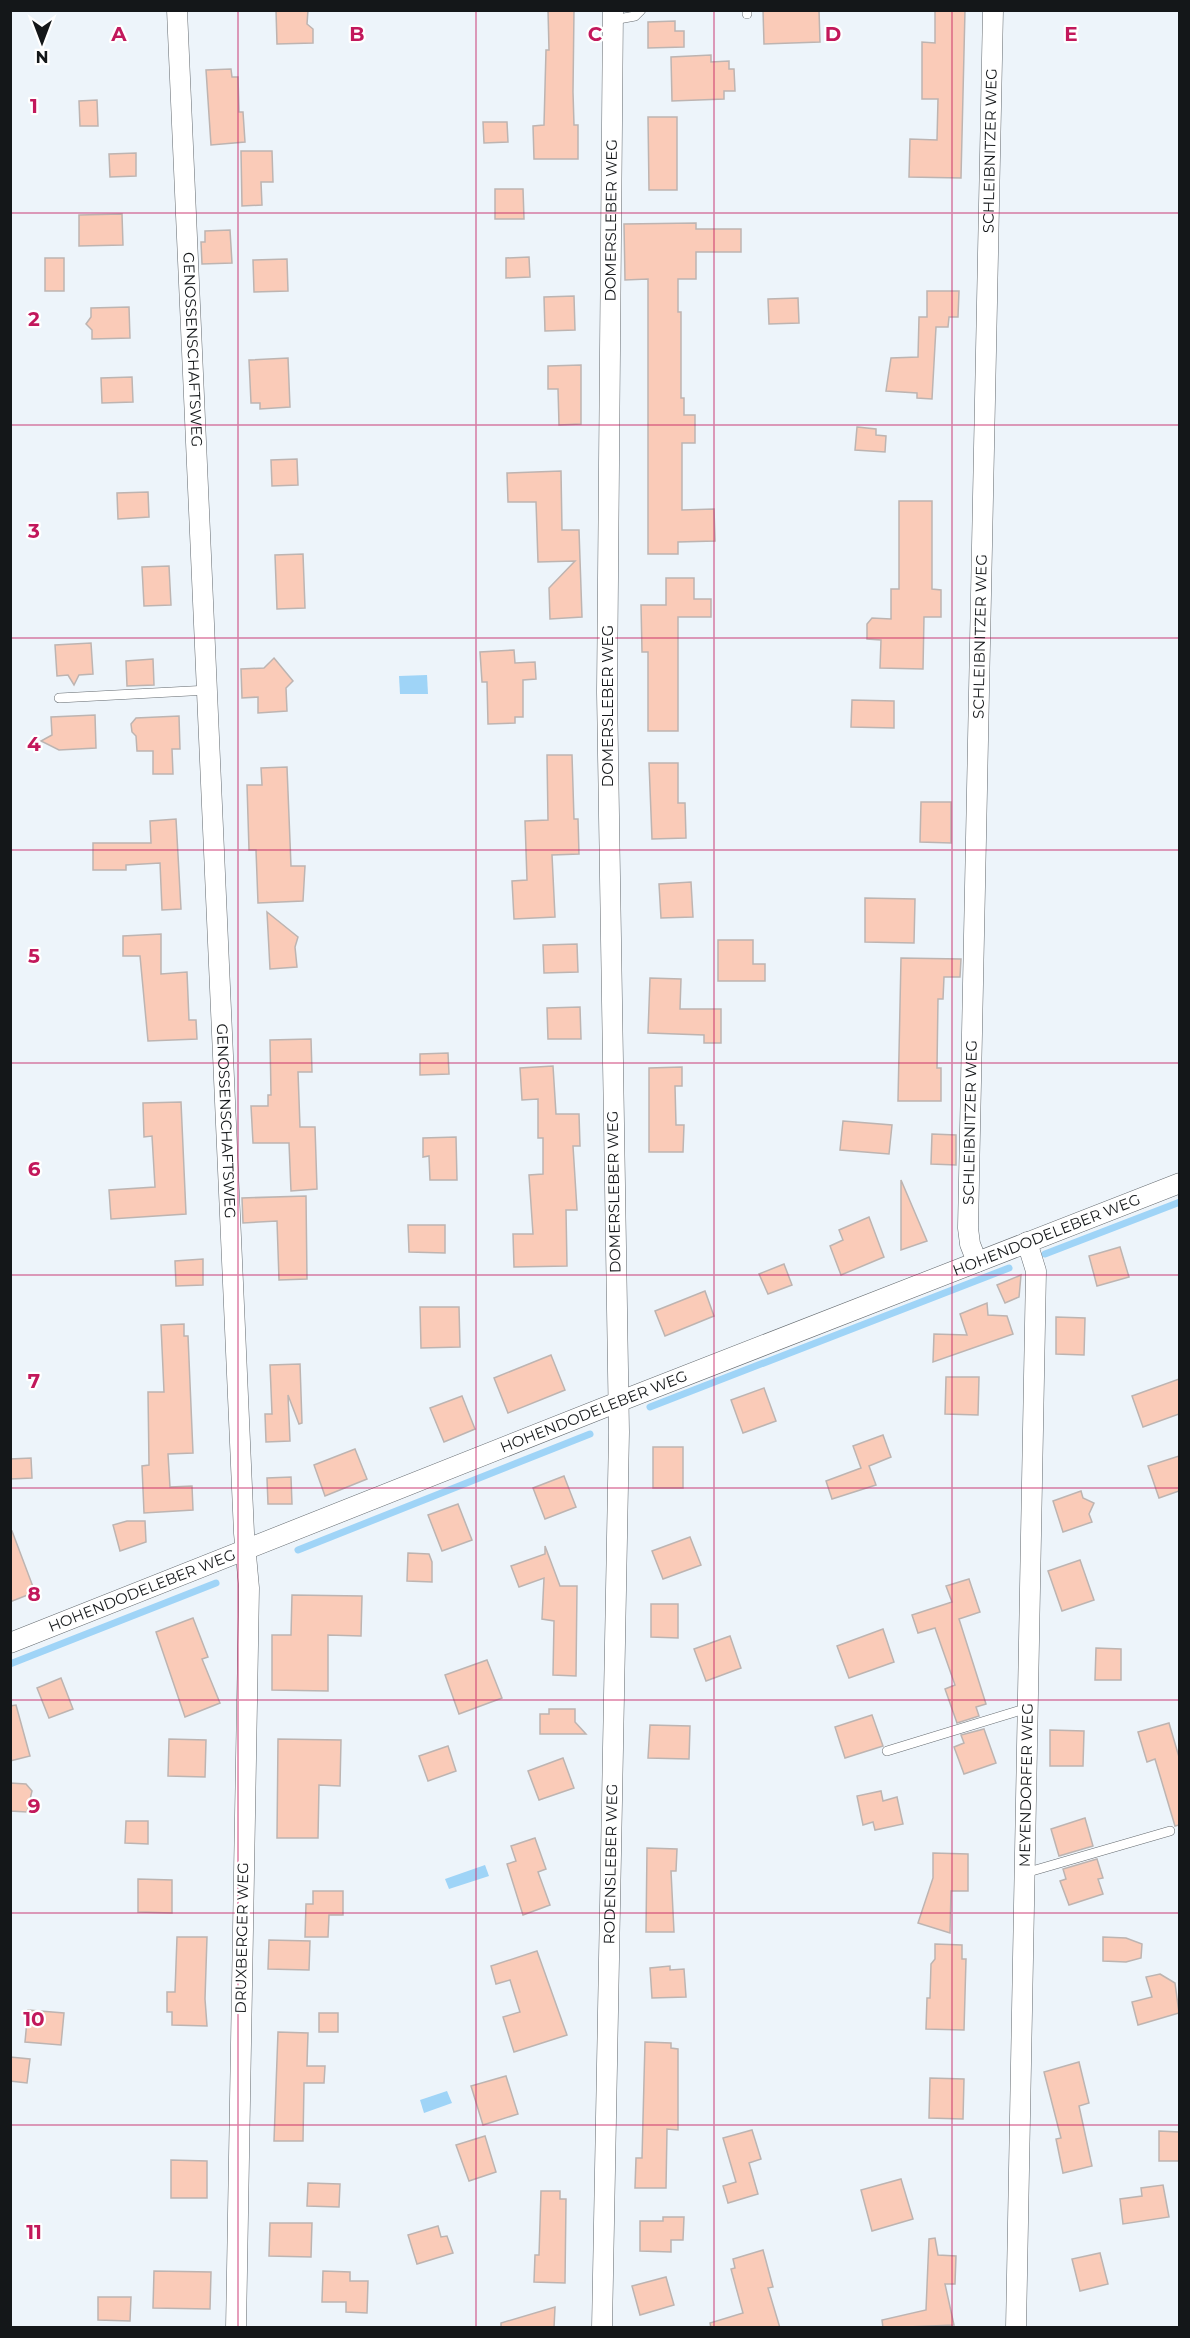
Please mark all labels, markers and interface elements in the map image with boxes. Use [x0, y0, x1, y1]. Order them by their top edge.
north arrow [12, 12, 72, 72]
text: A [110, 22, 127, 46]
text: B [349, 22, 365, 46]
text: C [588, 22, 603, 46]
text: D [825, 22, 841, 46]
text: E [1064, 22, 1078, 46]
text: N [36, 47, 48, 66]
street label: SCHLEIBNITZER WEG [978, 68, 1001, 233]
text: 1 [30, 94, 38, 118]
street label: DOMERSLEBER WEG [600, 139, 621, 302]
street label: GENOSSENSCHAFTSWEG [179, 252, 207, 448]
text: 2 [28, 307, 40, 331]
text: 3 [27, 519, 40, 543]
street label: SCHLEIBNITZER WEG [968, 554, 991, 719]
street label: DOMERSLEBER WEG [598, 625, 617, 787]
text: 4 [27, 732, 41, 756]
text: 5 [28, 944, 40, 968]
street label: GENOSSENSCHAFTSWEG [213, 1023, 240, 1219]
street label: SCHLEIBNITZER WEG [958, 1040, 981, 1205]
street label: DOMERSLEBER WEG [603, 1111, 624, 1273]
text: 6 [28, 1157, 41, 1181]
street label: HOHENDODELEBER WEG [950, 1189, 1143, 1280]
street label: HOHENDODELEBER WEG [497, 1366, 690, 1457]
text: 7 [28, 1369, 40, 1393]
street label: HOHENDODELEBER WEG [45, 1545, 238, 1636]
text: 8 [27, 1582, 41, 1606]
street label: MEYENDORFER WEG [1015, 1703, 1037, 1867]
street label: RODENSLEBER WEG [599, 1784, 621, 1944]
text: 9 [28, 1794, 40, 1818]
street label: DRUXBERGER WEG [231, 1862, 252, 2014]
text: 10 [23, 2007, 45, 2031]
text: 11 [26, 2220, 42, 2244]

